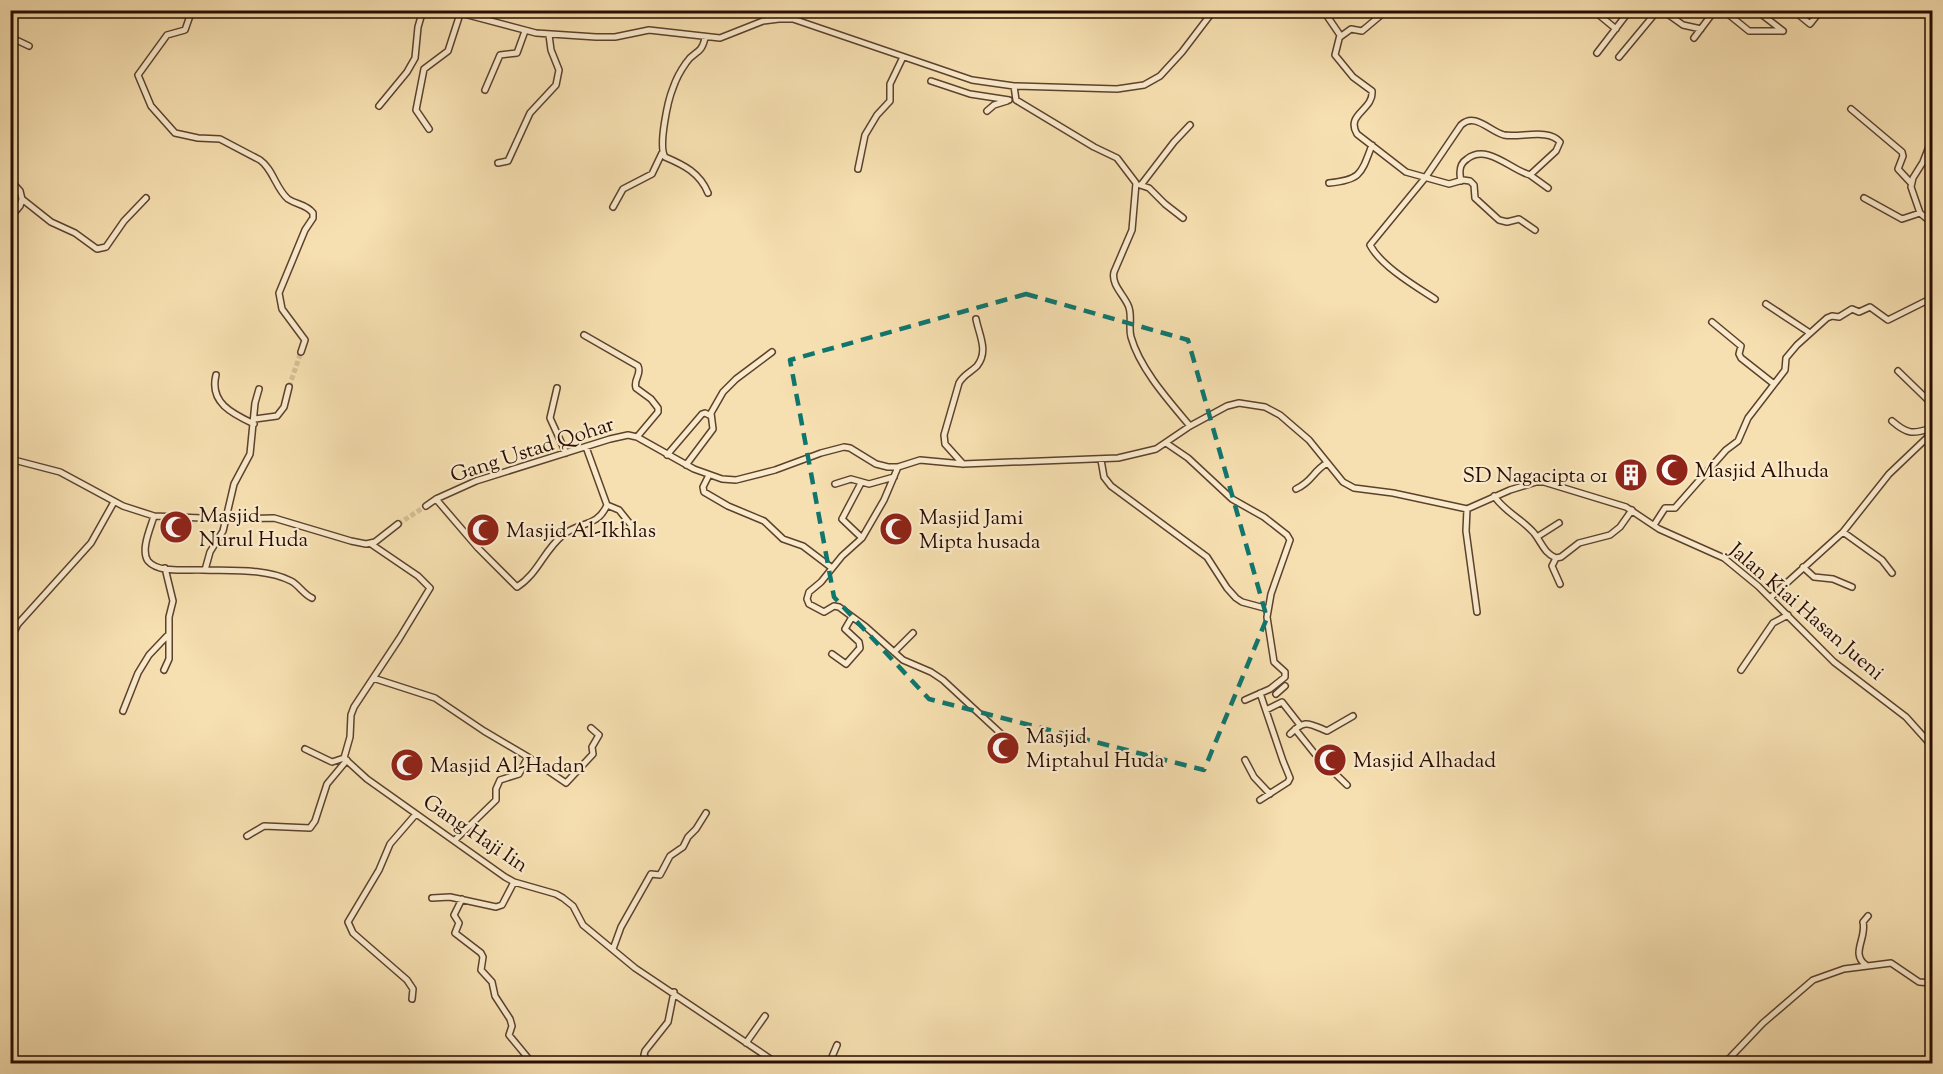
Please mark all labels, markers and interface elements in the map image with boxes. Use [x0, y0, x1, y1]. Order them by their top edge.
street label: Gang Ustad Qohar [447, 410, 619, 492]
mosque icon: Masjid Alhuda [1654, 452, 1690, 488]
building icon: SD Nagacipta 01 [1613, 457, 1649, 493]
place label: Masjid Alhuda [1695, 457, 1829, 487]
place label: SD Nagacipta 01 [1462, 462, 1608, 492]
place label: Masjid Nurul Huda [199, 502, 309, 556]
place label: Masjid Jami Mipta husada [919, 504, 1041, 558]
mosque icon: Masjid Nurul Huda [158, 509, 194, 545]
mosque icon: Masjid Jami Mipta husada [878, 511, 914, 547]
mosque icon: Masjid Al-Ikhlas [465, 512, 501, 548]
place label: Masjid Al-Ikhlas [506, 517, 656, 547]
street label: Jalan Kiai Hasan Jueni [1721, 536, 1890, 688]
place label: Masjid Miptahul Huda [1026, 723, 1165, 777]
mosque icon: Masjid Miptahul Huda [985, 730, 1021, 766]
mosque icon: Masjid Alhadad [1312, 742, 1348, 778]
mosque icon: Masjid Al-Hadan [389, 747, 425, 783]
place label: Masjid Alhadad [1353, 747, 1496, 777]
place label: Masjid Al-Hadan [430, 752, 585, 782]
street label: Gang Haji Iin [416, 788, 534, 881]

